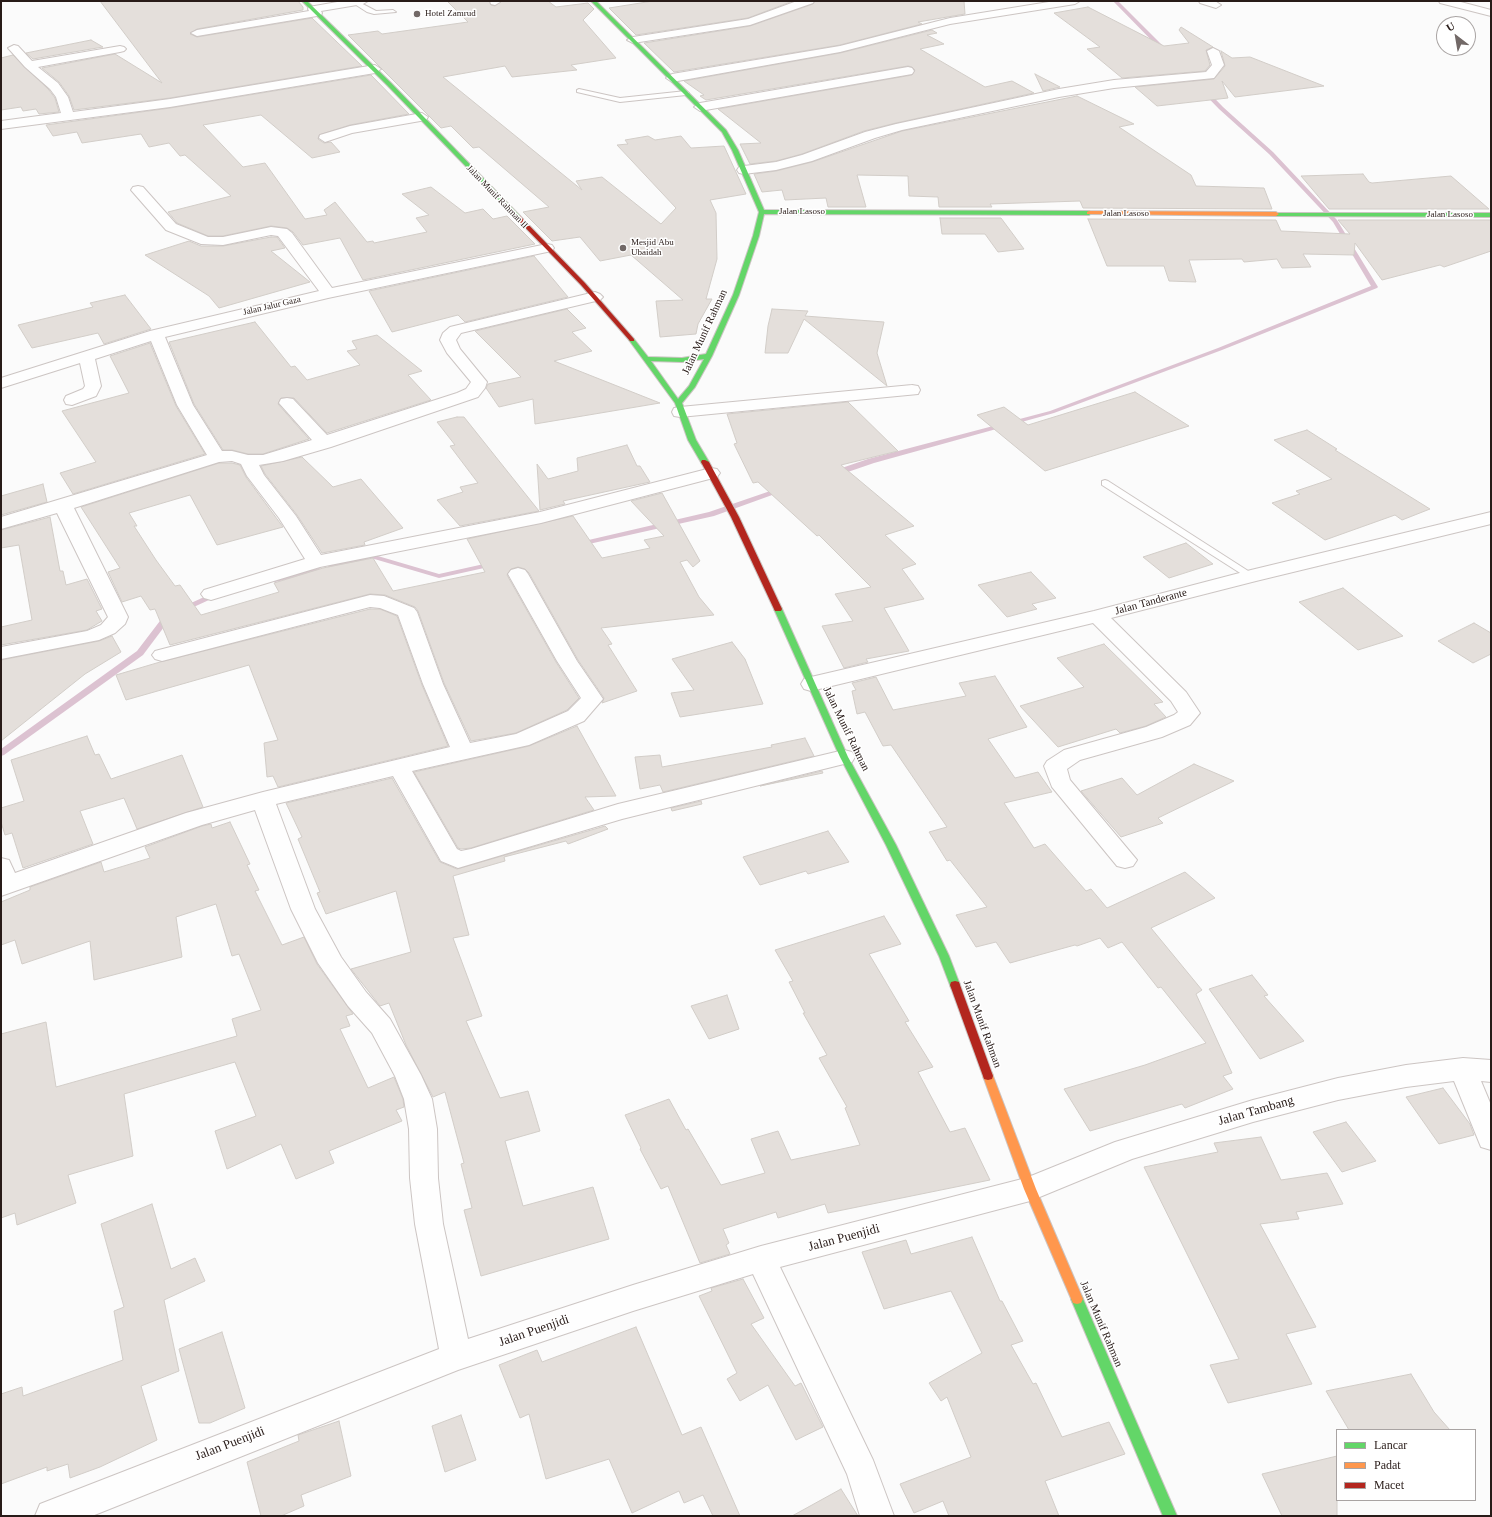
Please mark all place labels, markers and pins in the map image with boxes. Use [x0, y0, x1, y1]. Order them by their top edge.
marker: Hotel Zamrud [412, 9, 422, 19]
place label: Hotel Zamrud [425, 9, 476, 19]
place label: Mesjid Abu Ubaidah [631, 238, 674, 259]
marker: Mesjid Abu Ubaidah [618, 243, 628, 253]

